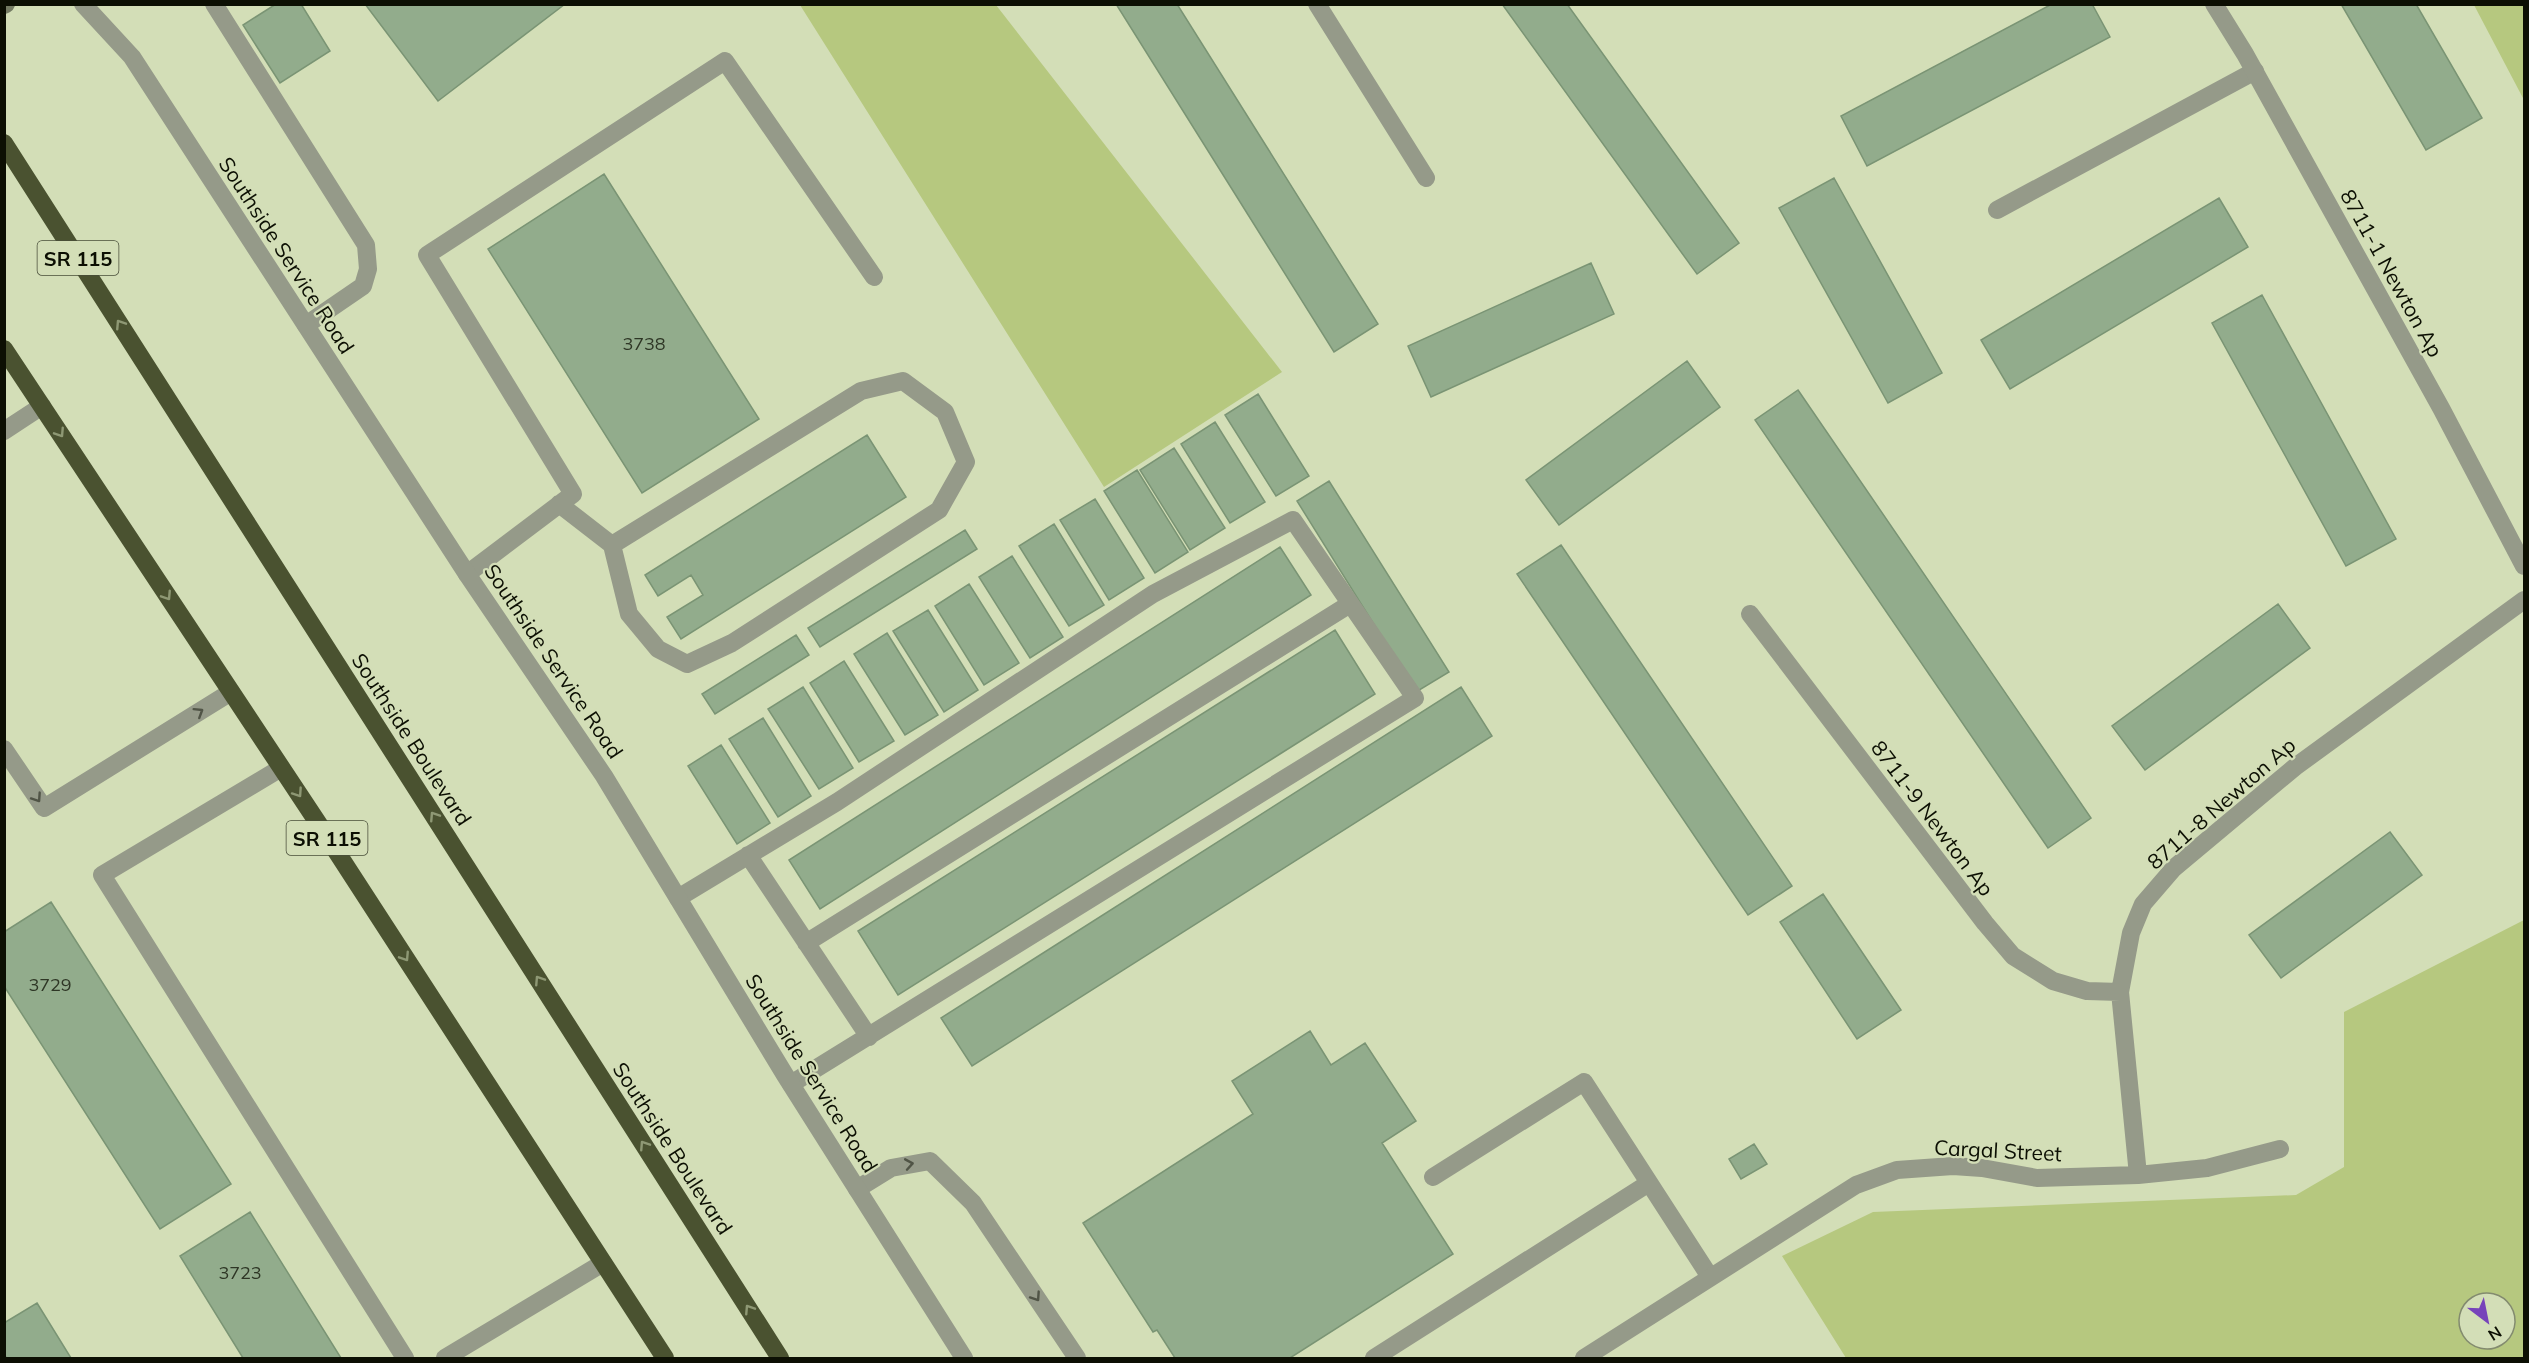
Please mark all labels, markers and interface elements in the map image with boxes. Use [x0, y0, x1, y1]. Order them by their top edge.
street label: Southside Service Road [214, 152, 360, 358]
street label: 8711-1 Newton Ap [2335, 185, 2449, 361]
road number: SR 115 [38, 241, 118, 275]
one-way arrow [117, 320, 128, 331]
house number: 3738 [622, 332, 666, 355]
one-way arrow [53, 426, 64, 437]
street label: Southside Service Road [479, 559, 629, 763]
one-way arrow [160, 589, 171, 600]
street label: Southside Boulevard [347, 648, 477, 830]
one-way arrow [193, 708, 203, 720]
street label: 8711-8 Newton Ap [2142, 732, 2300, 874]
street label: 8711-9 Newton Ap [1866, 735, 2000, 901]
one-way arrow [291, 787, 302, 798]
one-way arrow [30, 791, 41, 802]
one-way arrow [430, 812, 442, 822]
road number: SR 115 [286, 821, 368, 855]
one-way arrow [397, 951, 409, 961]
street label: Southside Service Road [740, 969, 884, 1177]
house number: 3729 [28, 973, 72, 996]
one-way arrow [535, 976, 546, 987]
street label: Southside Boulevard [608, 1057, 738, 1239]
street label: Cargal Street [1933, 1134, 2063, 1166]
one-way arrow [640, 1141, 651, 1152]
one-way arrow [905, 1159, 914, 1171]
house number: 3723 [218, 1261, 262, 1284]
one-way arrow [1029, 1291, 1040, 1302]
north arrow [2457, 1291, 2517, 1351]
one-way arrow [745, 1305, 756, 1316]
text: N [2485, 1322, 2505, 1345]

